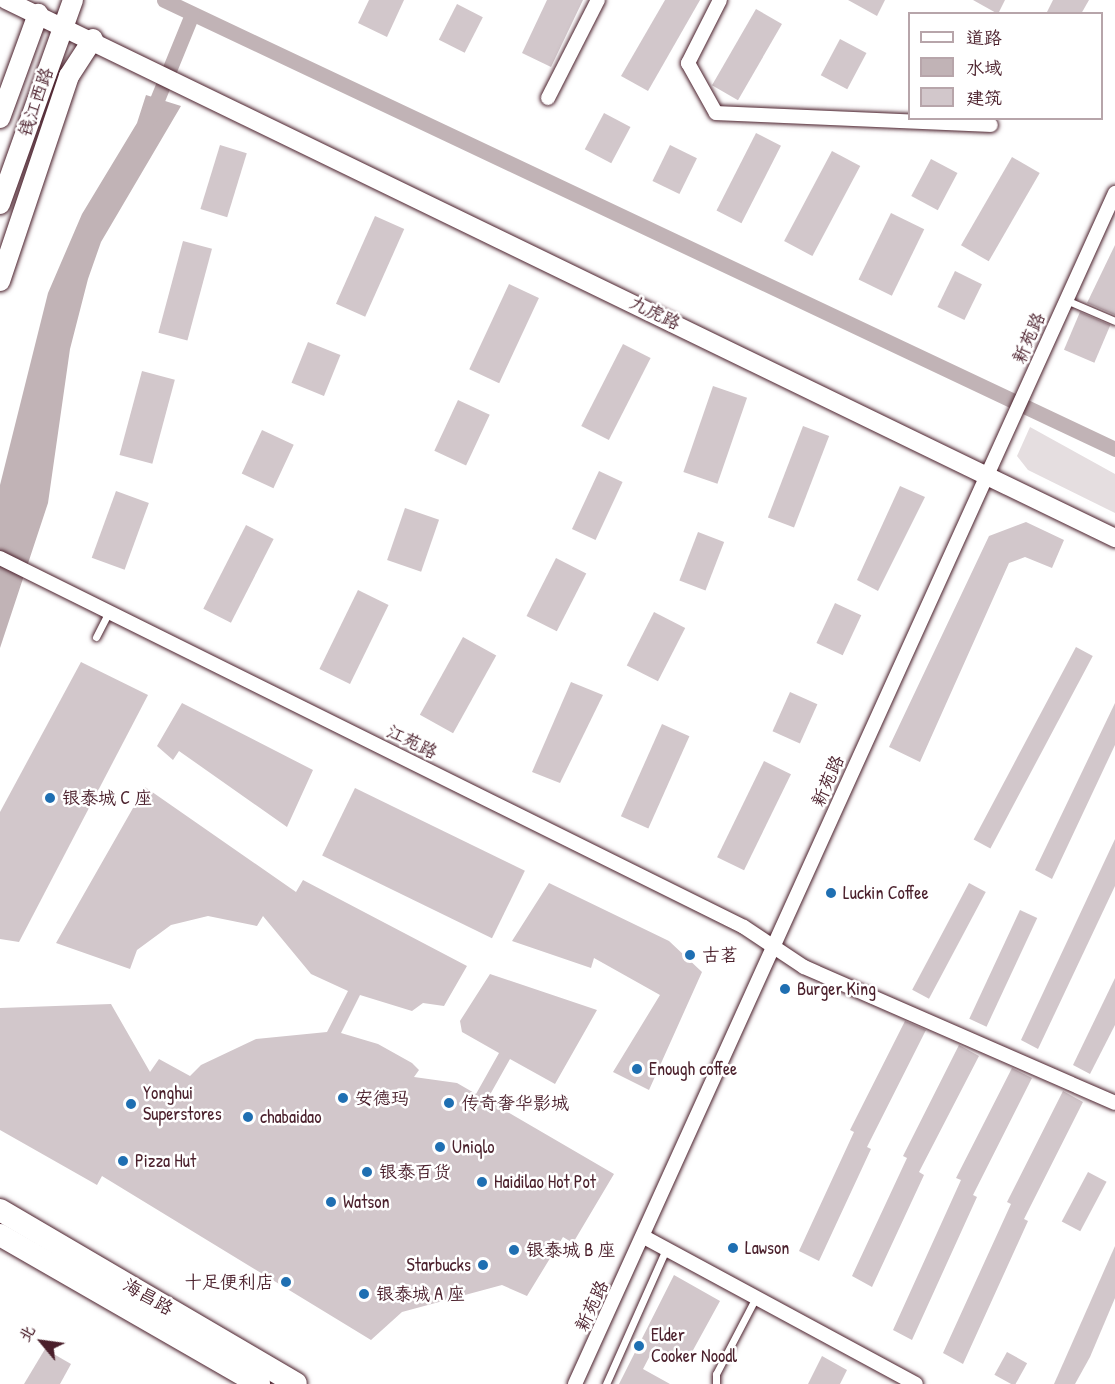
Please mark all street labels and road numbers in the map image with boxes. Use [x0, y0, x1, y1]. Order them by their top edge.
street label: 钱江西路 [14, 64, 58, 140]
street label: 九虎路 [626, 291, 684, 335]
street label: 新苑路 [1008, 309, 1050, 367]
street label: 江苑路 [383, 720, 441, 764]
street label: 新苑路 [807, 752, 849, 810]
street label: 海昌路 [119, 1274, 177, 1320]
street label: 新苑路 [571, 1277, 613, 1335]

